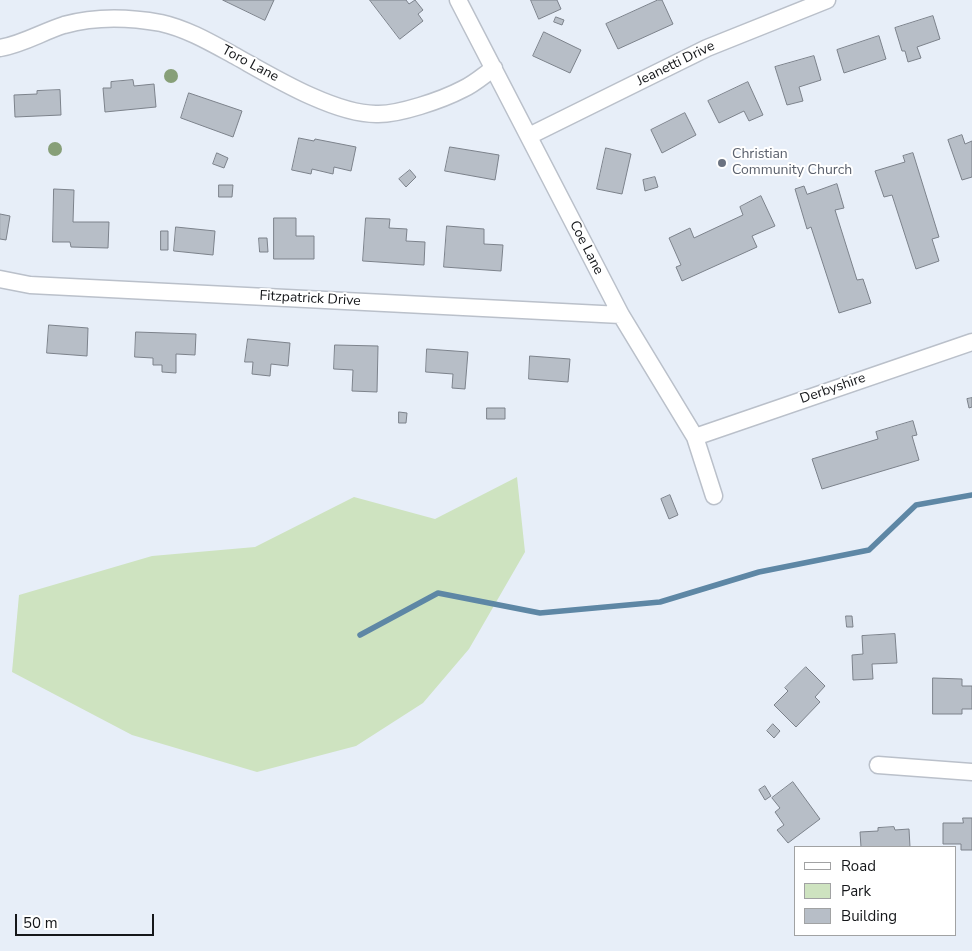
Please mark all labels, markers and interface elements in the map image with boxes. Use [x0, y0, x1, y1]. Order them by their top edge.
street label: Jeanetti Drive [634, 38, 718, 90]
street label: Toro Lane [219, 42, 281, 86]
place label: Christian Community Church [732, 147, 852, 180]
marker: Christian Community Church [716, 157, 728, 169]
street label: Coe Lane [565, 218, 607, 278]
street label: Fitzpatrick Drive [259, 288, 361, 310]
street label: Derbyshire [798, 370, 868, 408]
legend [794, 846, 957, 936]
text: Road [841, 856, 876, 876]
text: Park [841, 881, 871, 901]
scale bar [18, 904, 156, 936]
text: Building [841, 906, 897, 926]
text: 50 m [23, 913, 58, 933]

